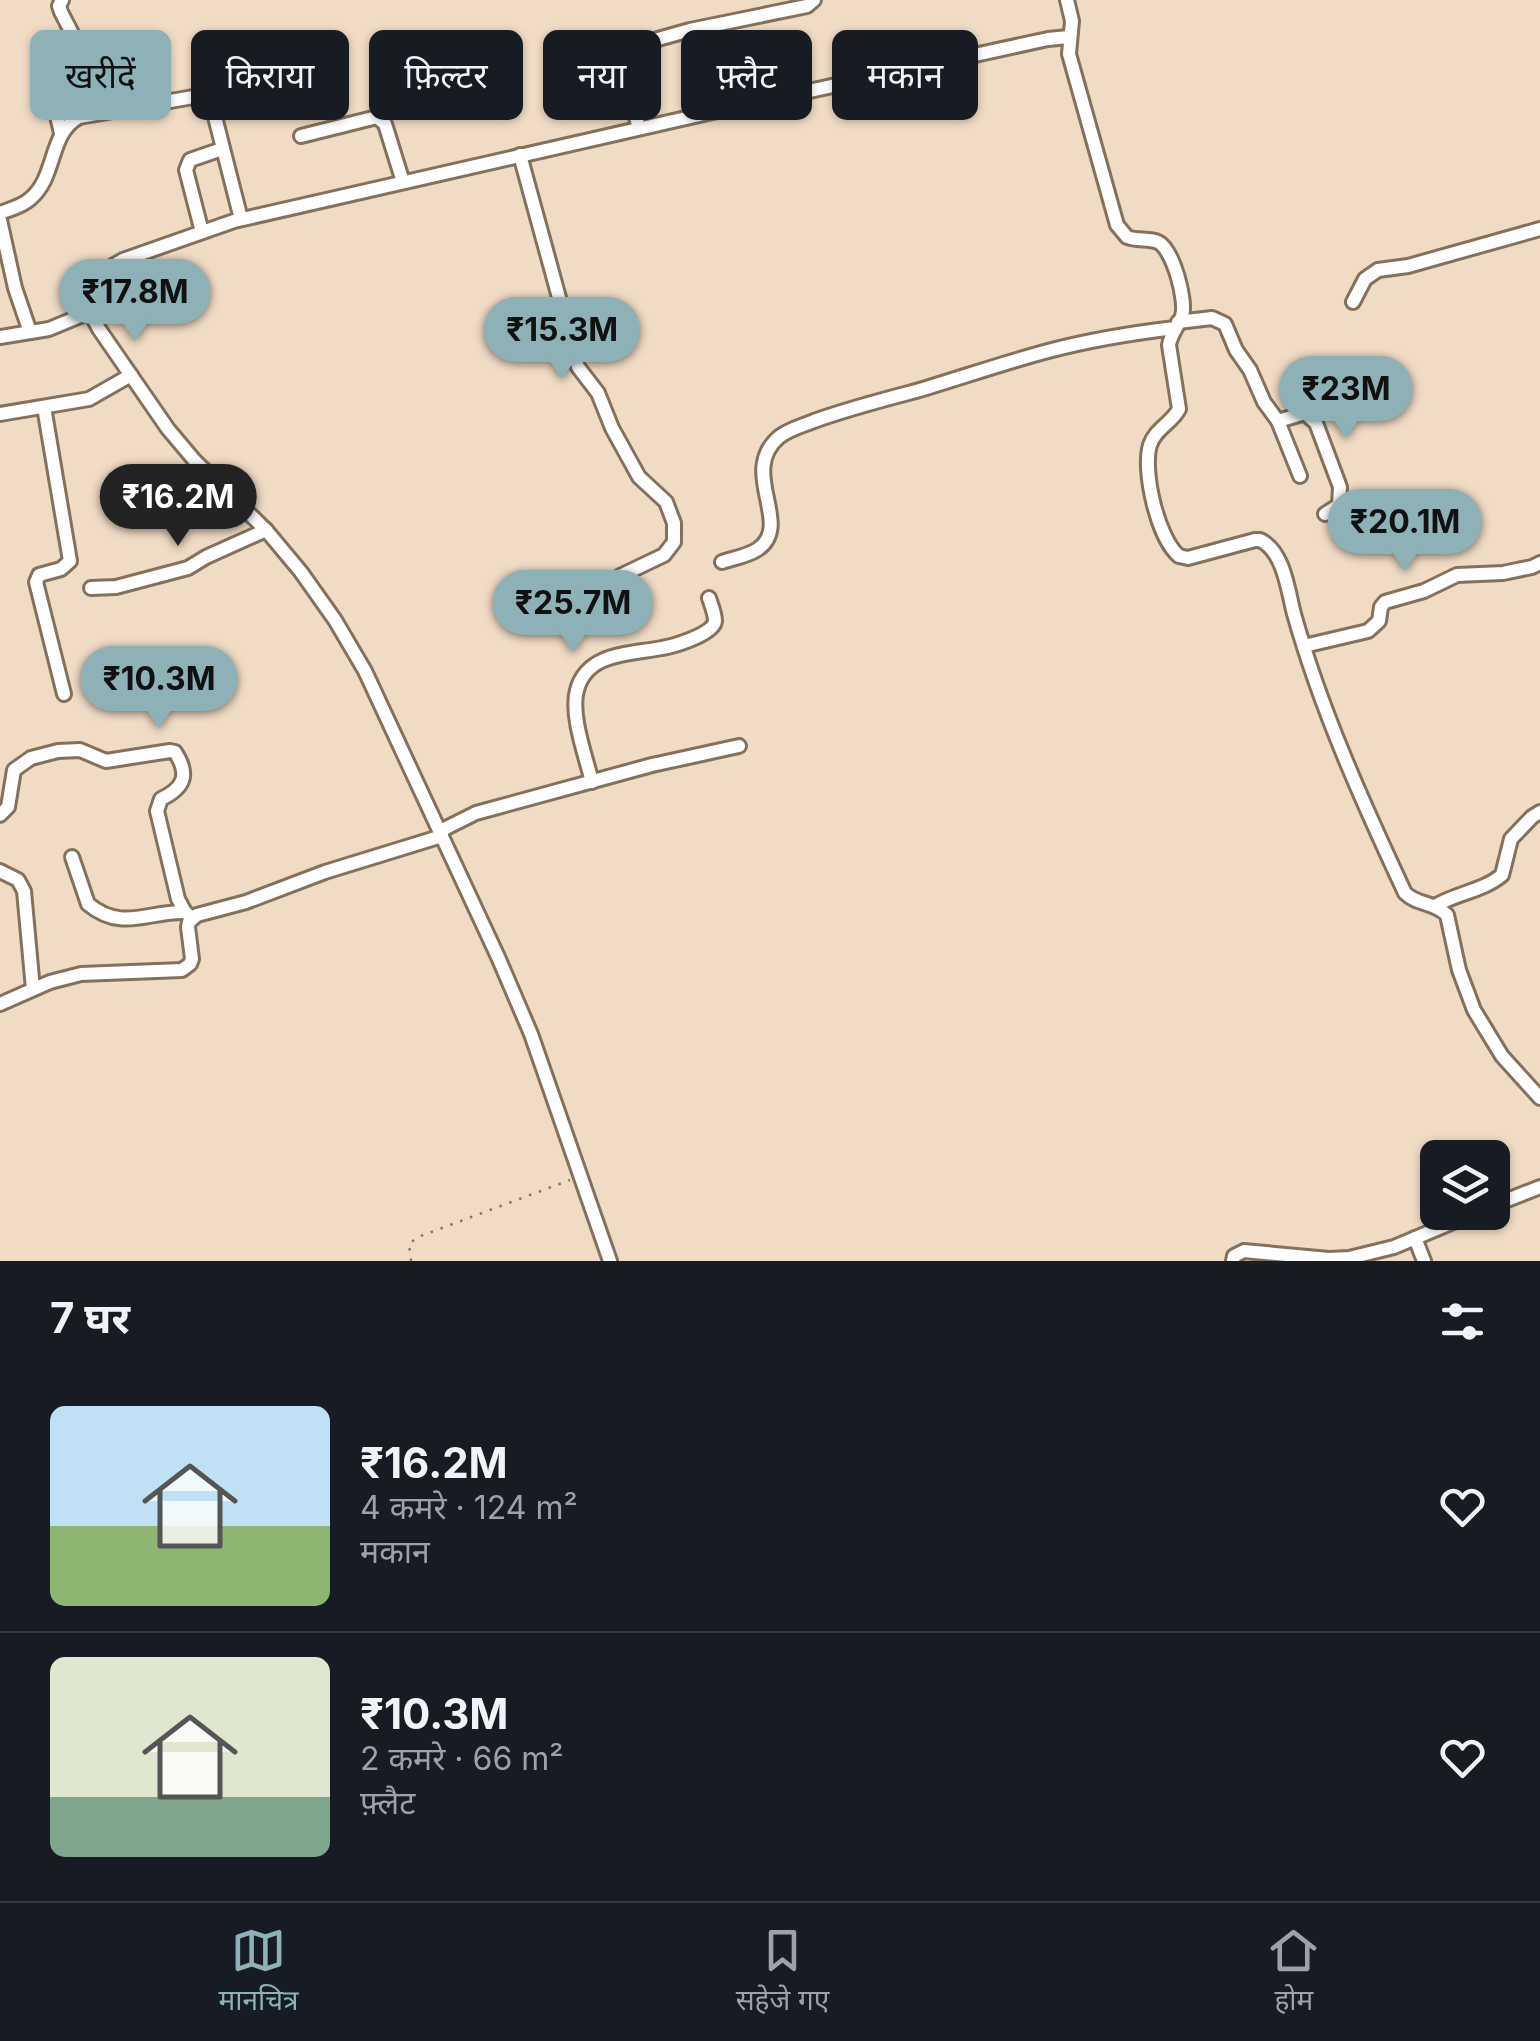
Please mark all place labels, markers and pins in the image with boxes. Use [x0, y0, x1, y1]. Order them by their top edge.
pin: ₹17.8M [54, 259, 216, 344]
pin: ₹15.3M [481, 297, 643, 382]
pin: ₹23M [1287, 356, 1405, 441]
pin: ₹16.2M [97, 464, 259, 549]
pin: ₹20.1M [1324, 489, 1486, 574]
pin: ₹25.7M [492, 570, 654, 655]
pin: ₹10.3M [78, 646, 240, 731]

